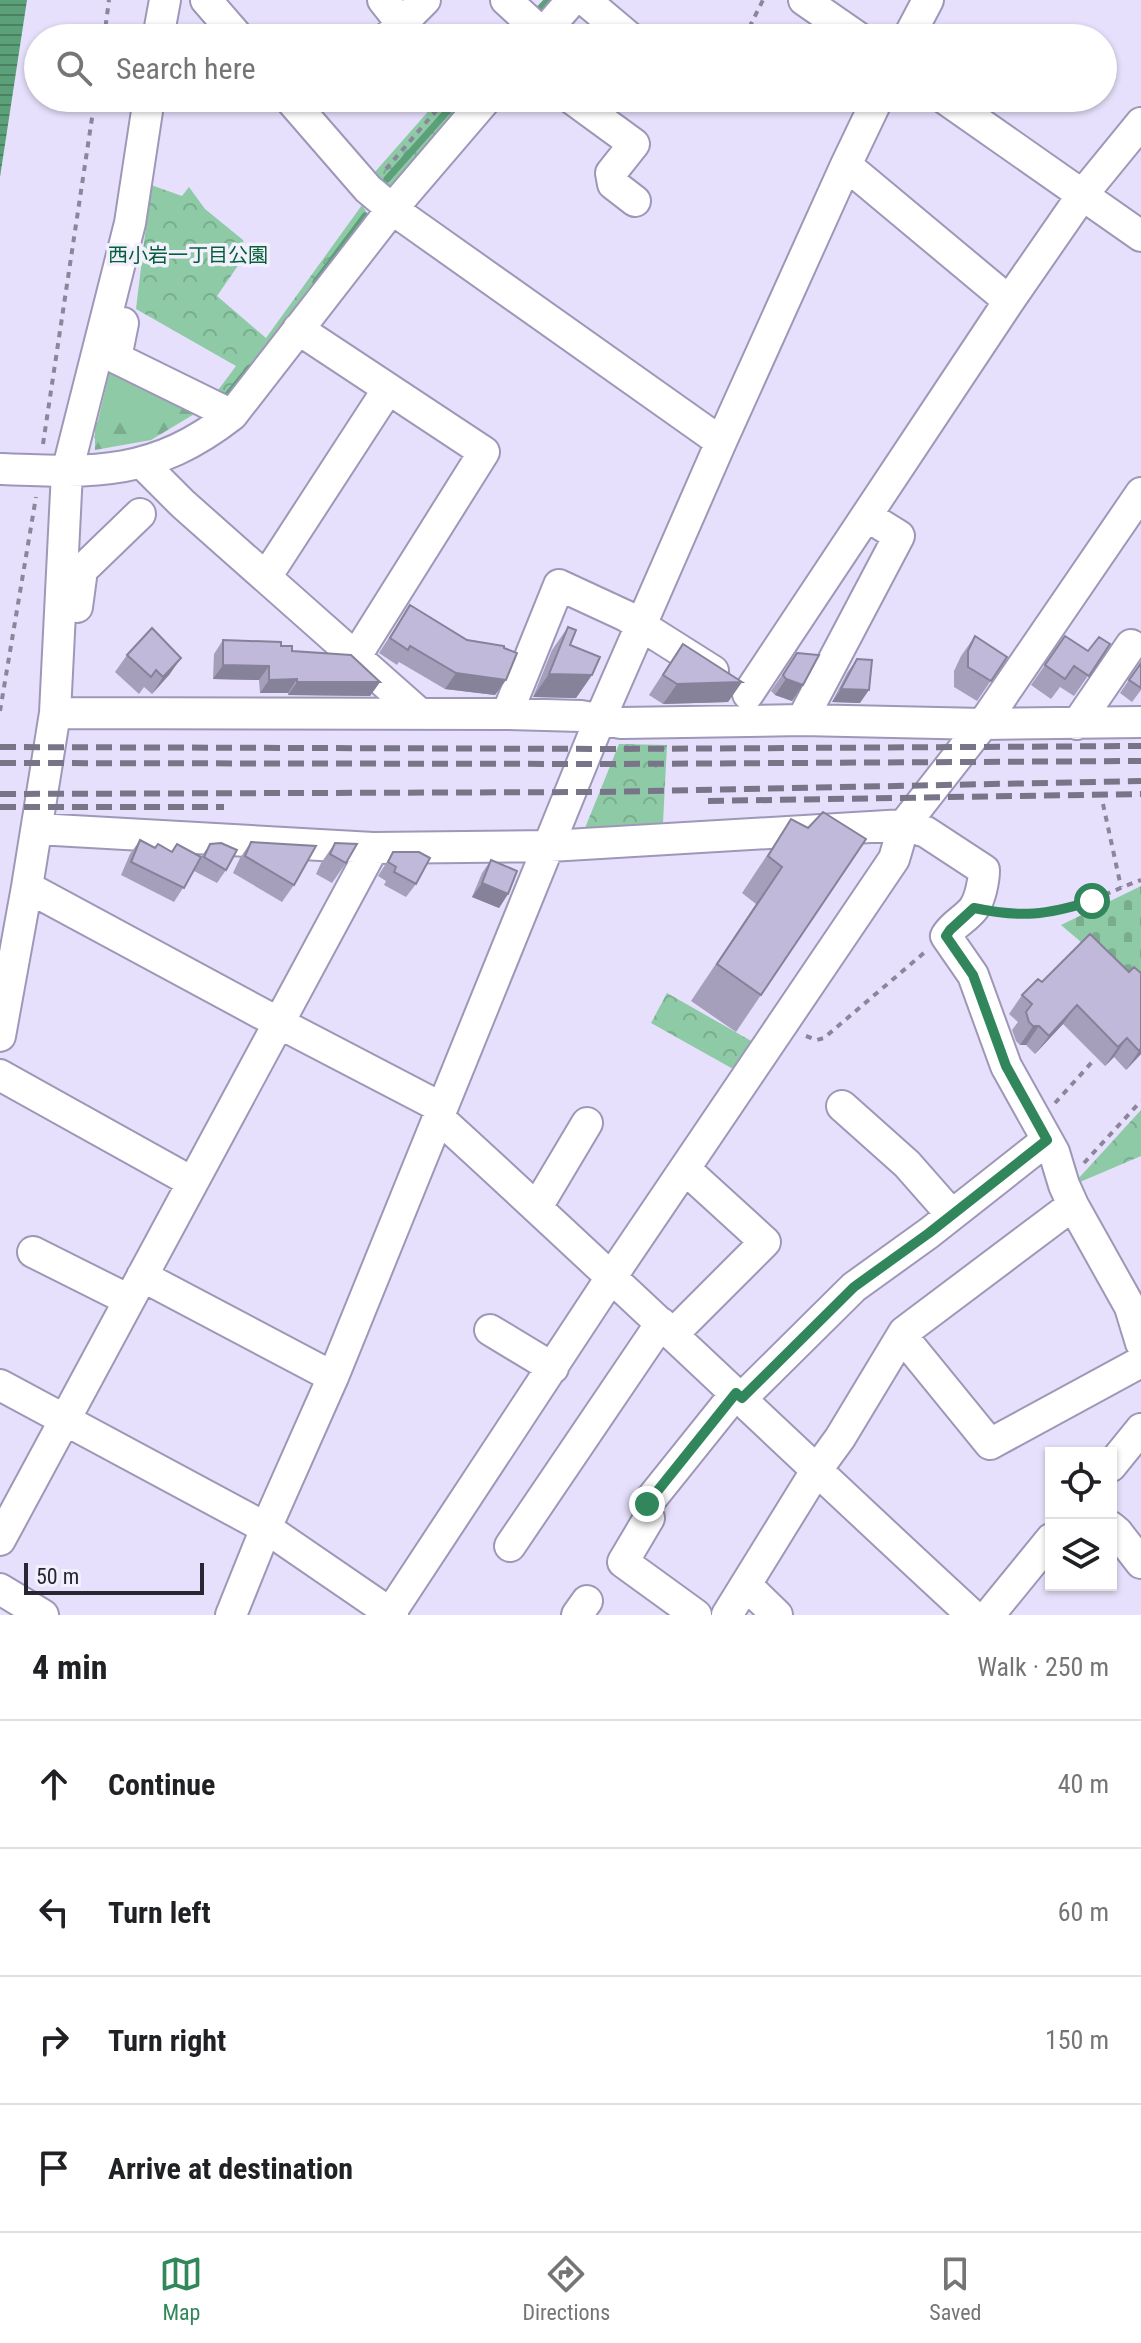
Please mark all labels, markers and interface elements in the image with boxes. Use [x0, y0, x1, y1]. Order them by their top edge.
search box [24, 24, 1117, 112]
icon: search [52, 46, 96, 90]
text: Search here [116, 51, 256, 86]
park label: 西小岩一丁目公園 [108, 243, 268, 267]
route start [1074, 883, 1110, 919]
map controls [1045, 1447, 1117, 1591]
button: locate [1045, 1447, 1117, 1519]
route end [629, 1486, 665, 1522]
button: layers [1045, 1519, 1117, 1591]
scale bar [24, 1559, 204, 1595]
text: 50 m [36, 1564, 79, 1589]
text: 4 min [32, 1647, 108, 1687]
text: Walk · 250 m [977, 1652, 1109, 1682]
icon: ahead [32, 1762, 76, 1806]
text: Continue [108, 1767, 215, 1802]
text: 40 m [1058, 1769, 1109, 1799]
icon: left [32, 1890, 76, 1934]
text: Turn left [108, 1895, 211, 1930]
text: 60 m [1058, 1897, 1109, 1927]
icon: right [32, 2018, 76, 2062]
text: Turn right [108, 2023, 226, 2058]
text: 150 m [1045, 2025, 1109, 2055]
icon: arrive [32, 2146, 76, 2190]
text: Arrive at destination [108, 2151, 353, 2186]
tab: Map [159, 2252, 203, 2325]
tab: Directions [522, 2252, 610, 2325]
tab: Saved [929, 2252, 982, 2325]

